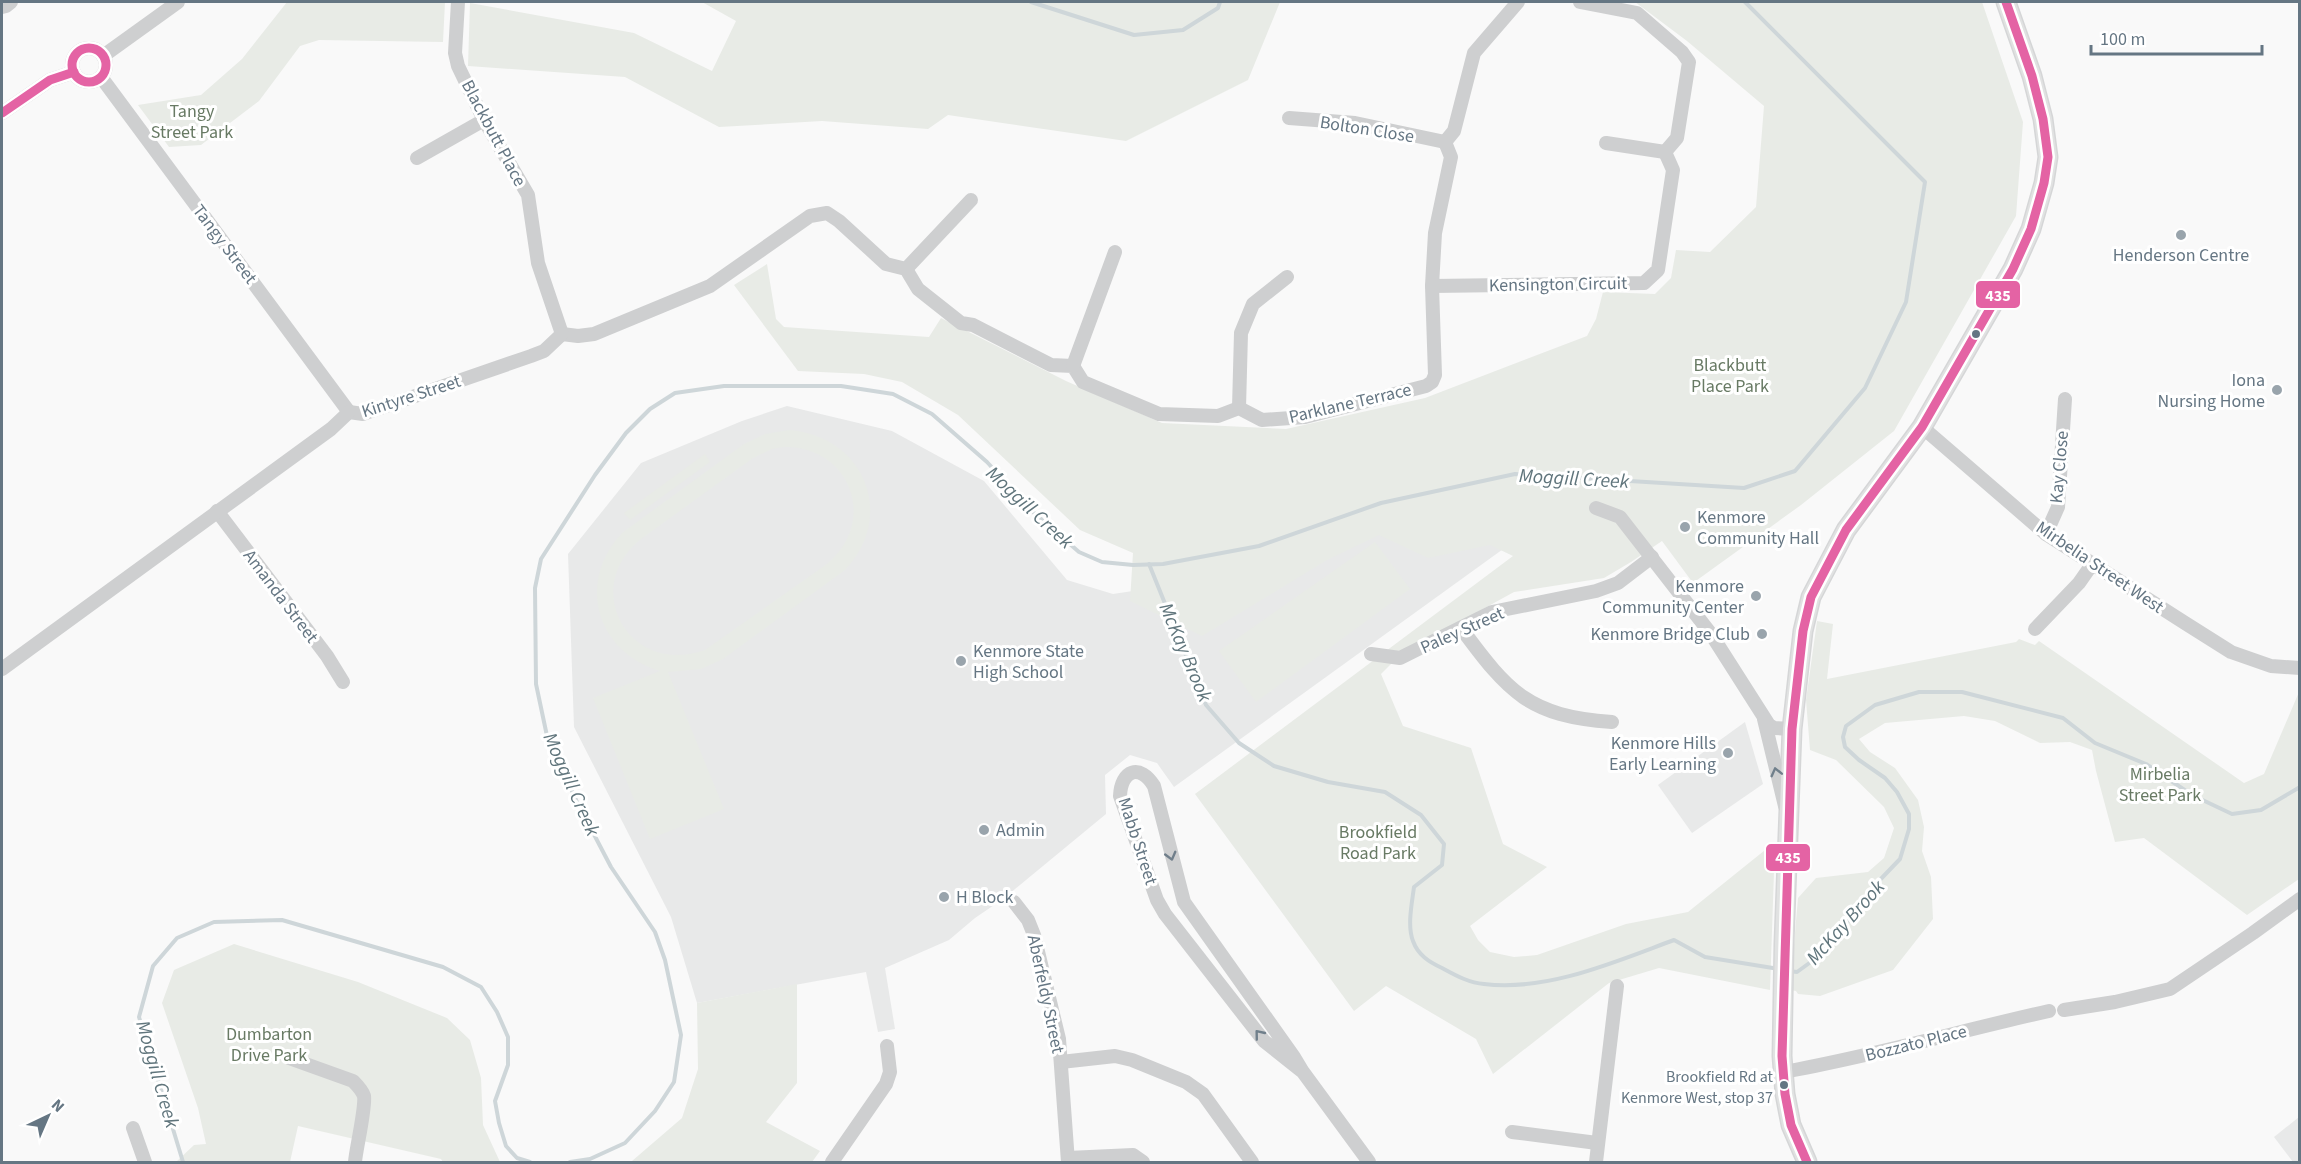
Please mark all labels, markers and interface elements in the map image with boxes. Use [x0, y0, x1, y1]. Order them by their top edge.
scale bar [2091, 18, 2262, 56]
text: 100 m [2100, 27, 2145, 52]
street label: Blackbutt Place [455, 76, 532, 191]
park label: Tangy Street Park [151, 99, 233, 145]
street label: Bolton Close [1318, 110, 1416, 149]
street label: Tangy Street [186, 199, 263, 289]
marker: Henderson Centre [2174, 228, 2188, 242]
place label: Henderson Centre [2113, 243, 2249, 268]
street label: Kensington Circuit [1489, 271, 1627, 298]
line badge: 435 [1975, 280, 2021, 309]
text: 435 [1985, 285, 2011, 307]
unlabelled marker [1970, 328, 1982, 340]
park label: Blackbutt Place Park [1691, 353, 1769, 399]
place label: Iona Nursing Home [2158, 368, 2265, 414]
street label: Kintyre Street [358, 369, 464, 424]
street label: Parklane Terrace [1286, 377, 1414, 430]
marker: Iona Nursing Home [2270, 383, 2284, 397]
street label: Kay Close [2044, 430, 2075, 504]
water label: Moggill Creek [979, 460, 1080, 556]
water label: Moggill Creek [1518, 462, 1630, 496]
place label: Kenmore Community Hall [1697, 505, 1819, 551]
street label: Mirbelia Street West [2031, 515, 2169, 620]
marker: Kenmore Community Hall [1678, 520, 1692, 534]
street label: Amanda Street [237, 544, 324, 648]
place label: Kenmore Community Center [1602, 574, 1745, 620]
marker: Kenmore Community Center [1749, 589, 1763, 603]
water label: McKay Brook [1152, 598, 1219, 707]
street label: Paley Street [1416, 601, 1508, 660]
place label: Kenmore Bridge Club [1590, 622, 1750, 647]
marker: Kenmore Bridge Club [1755, 627, 1769, 641]
place label: Kenmore State High School [973, 639, 1084, 685]
marker: Kenmore State High School [954, 654, 968, 668]
water label: Moggill Creek [536, 728, 607, 841]
place label: Kenmore Hills Early Learning [1609, 731, 1716, 777]
marker: Kenmore Hills Early Learning [1721, 746, 1735, 760]
park label: Mirbelia Street Park [2119, 762, 2201, 808]
one-way arrow [1771, 767, 1784, 777]
street label: Mabb Street [1112, 794, 1163, 888]
place label: Admin [996, 818, 1045, 843]
park label: Brookfield Road Park [1339, 820, 1417, 866]
marker: Admin [977, 823, 991, 837]
line badge: 435 [1765, 843, 1811, 872]
text: 435 [1775, 847, 1801, 869]
one-way arrow [1164, 850, 1176, 860]
water label: McKay Brook [1800, 874, 1892, 971]
place label: H Block [956, 885, 1013, 910]
marker: H Block [937, 890, 951, 904]
street label: Aberfeldy Street [1021, 933, 1070, 1056]
water label: Moggill Creek [128, 1017, 186, 1132]
street label: Bozzato Place [1863, 1019, 1970, 1068]
park label: Dumbarton Drive Park [226, 1022, 312, 1068]
one-way arrow [1255, 1030, 1266, 1041]
place label: Brookfield Rd at Kenmore West, stop 37 [1621, 1066, 1774, 1109]
marker: Brookfield Rd at Kenmore West, stop 37 [1778, 1079, 1790, 1091]
north arrow [18, 1086, 78, 1146]
text: N [46, 1094, 69, 1118]

